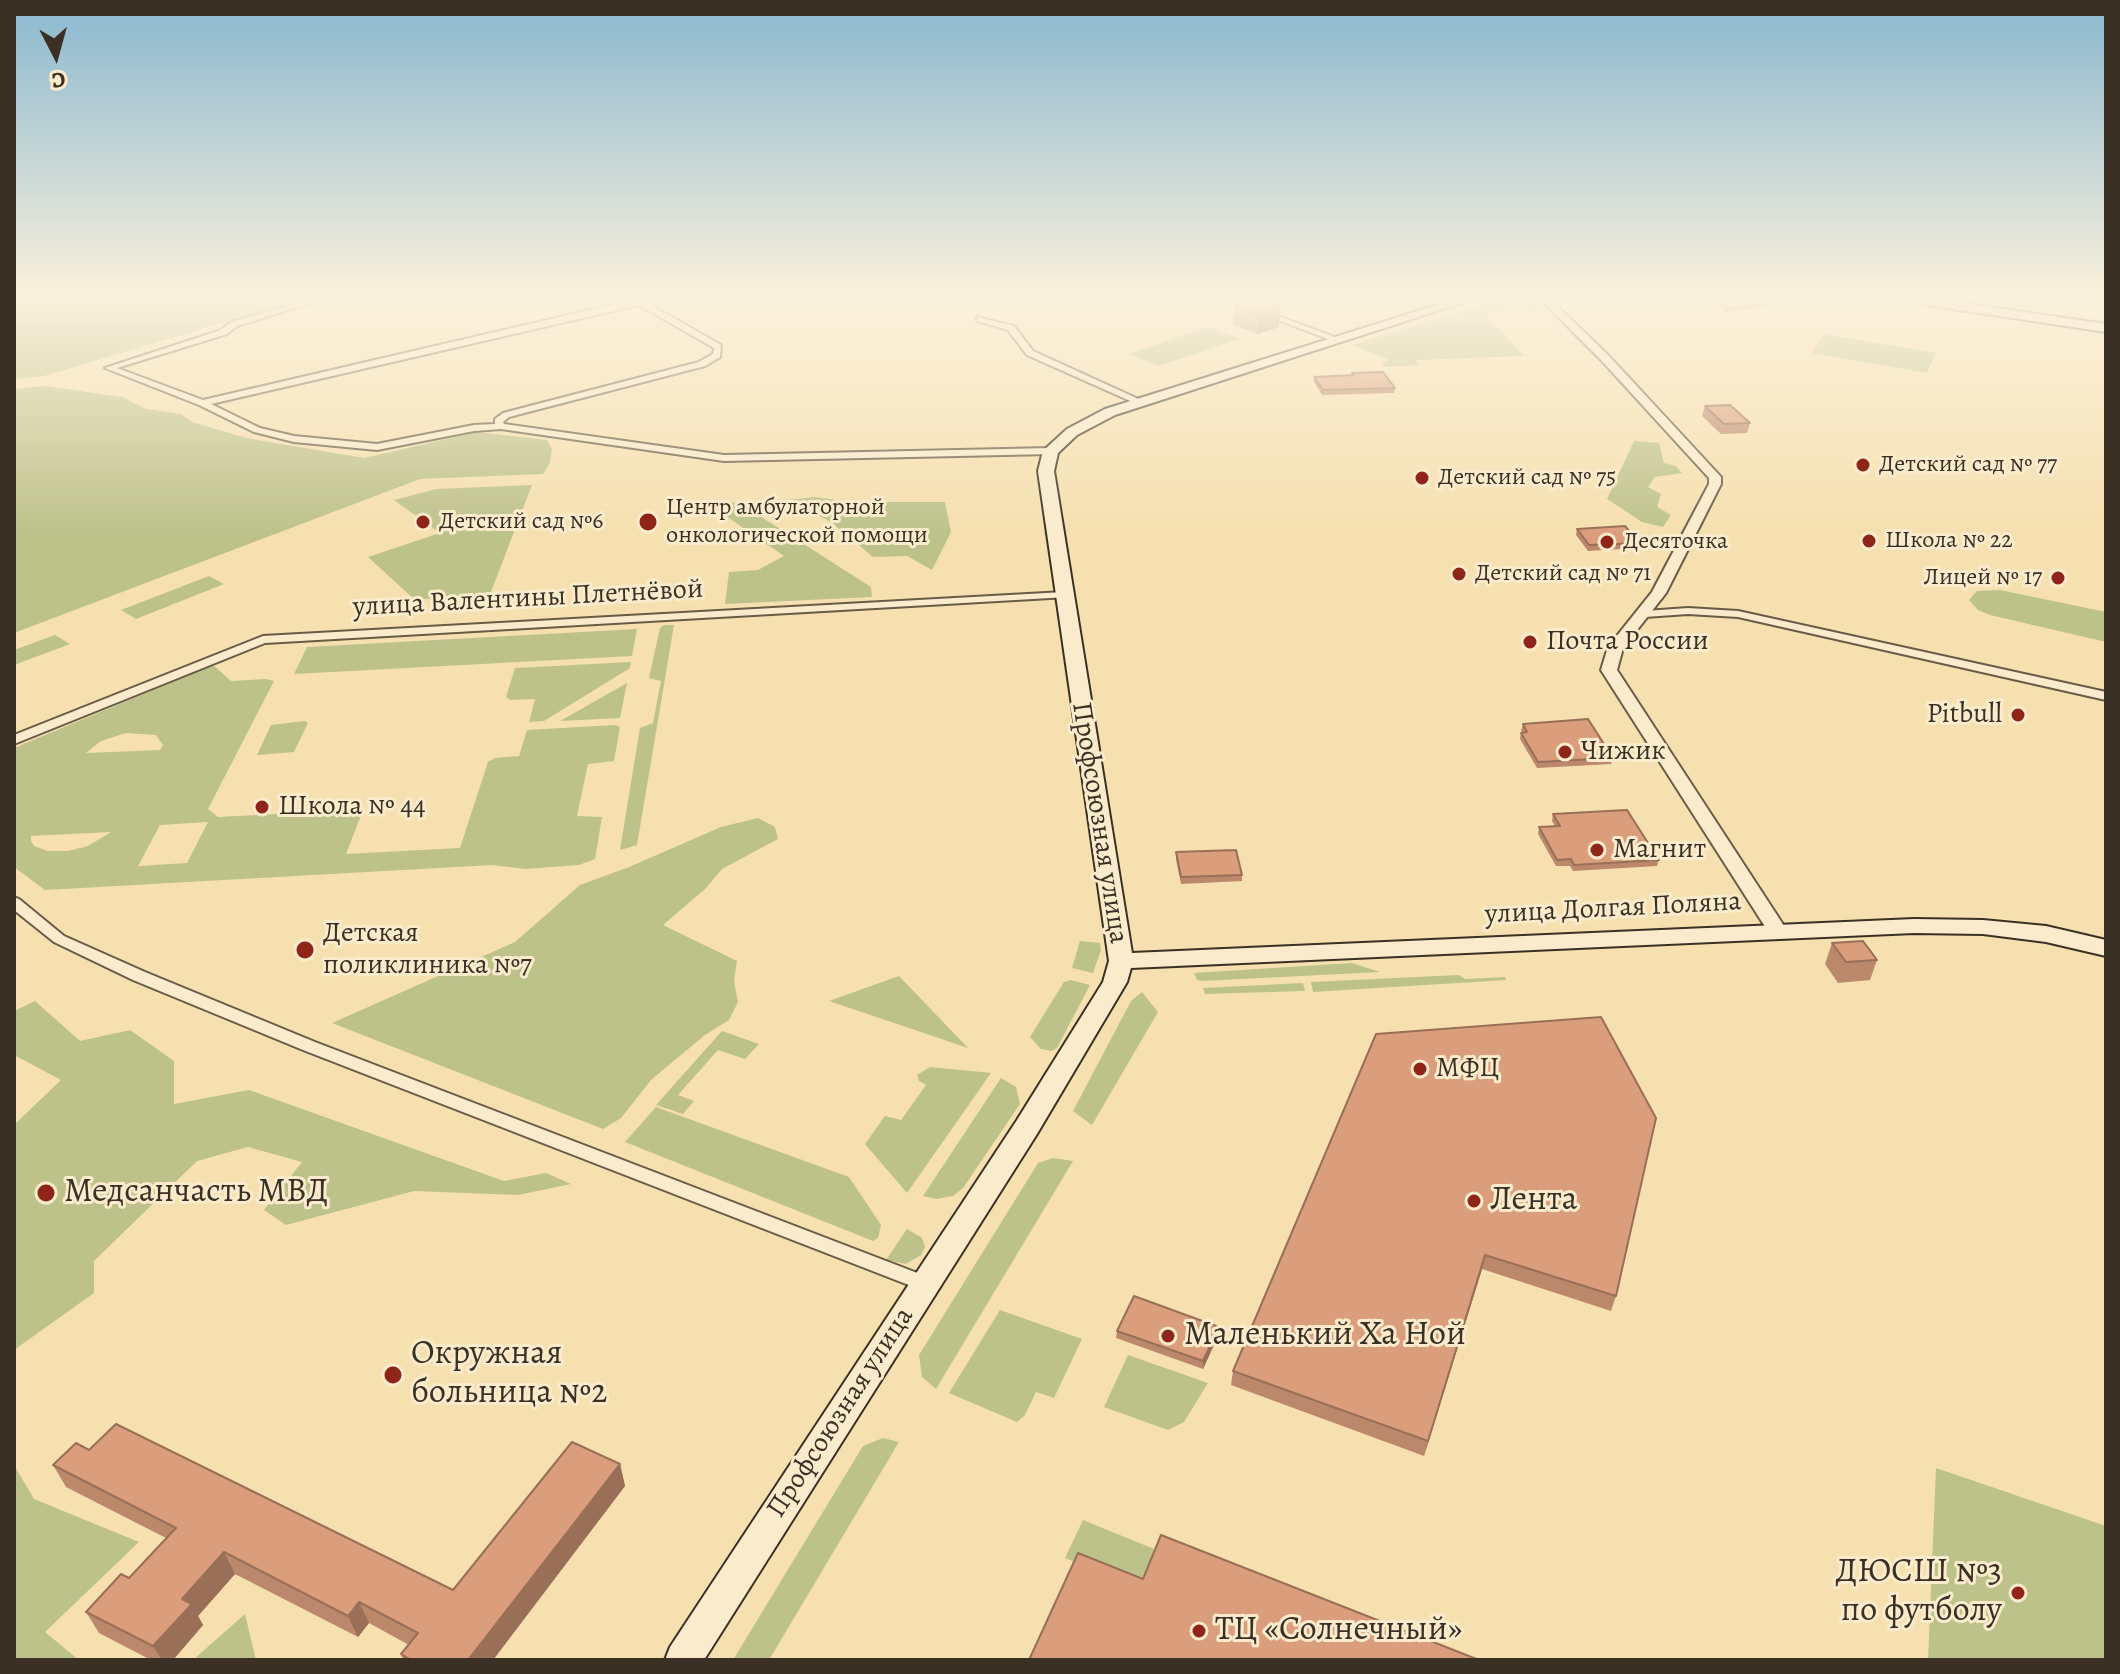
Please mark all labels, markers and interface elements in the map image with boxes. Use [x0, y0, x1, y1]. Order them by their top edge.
north arrow [16, 16, 96, 96]
text: С [50, 64, 67, 95]
place label: Детский сад № 77 [1879, 451, 2057, 479]
marker: Детский сад № 77 [1854, 456, 1872, 474]
place label: Детский сад № 75 [1438, 464, 1616, 492]
marker: Детский сад № 75 [1413, 469, 1431, 487]
place label: Центр амбулаторной онкологической помощи [666, 494, 928, 550]
place label: Детский сад №6 [439, 508, 603, 536]
marker: Центр амбулаторной онкологической помощи [637, 511, 659, 533]
marker: Детский сад №6 [414, 513, 432, 531]
place label: Школа № 22 [1885, 527, 2013, 555]
place label: Десяточка [1623, 528, 1728, 556]
marker: Школа № 22 [1860, 532, 1878, 550]
marker: Десяточка [1598, 533, 1616, 551]
place label: Детский сад № 71 [1475, 560, 1651, 588]
place label: Лицей № 17 [1924, 564, 2042, 592]
marker: Детский сад № 71 [1450, 565, 1468, 583]
marker: Лицей № 17 [2049, 569, 2067, 587]
street label: улица Валентины Плетнёвой [352, 573, 704, 625]
place label: Почта России [1546, 625, 1709, 659]
marker: Почта России [1521, 633, 1539, 651]
place label: Pitbull [1927, 698, 2002, 732]
street label: Профсоюзная улица [1063, 700, 1135, 946]
marker: Pitbull [2009, 706, 2027, 724]
place label: Чижик [1581, 735, 1666, 769]
marker: Чижик [1556, 743, 1574, 761]
place label: Школа № 44 [278, 790, 426, 824]
marker: Школа № 44 [253, 798, 271, 816]
place label: Магнит [1613, 833, 1706, 867]
marker: Магнит [1588, 841, 1606, 859]
street label: улица Долгая Поляна [1484, 886, 1742, 932]
place label: Детская поликлиника №7 [323, 917, 532, 983]
marker: Детская поликлиника №7 [294, 939, 316, 961]
place label: МФЦ [1436, 1052, 1499, 1086]
marker: МФЦ [1411, 1060, 1429, 1078]
place label: Медсанчасть МВД [64, 1173, 328, 1213]
place label: Лента [1490, 1181, 1578, 1221]
marker: Медсанчасть МВД [35, 1182, 57, 1204]
marker: Лента [1465, 1192, 1483, 1210]
street label: Профсоюзная улица [760, 1302, 922, 1524]
place label: Маленький Ха Ной [1184, 1316, 1466, 1356]
marker: Маленький Ха Ной [1159, 1327, 1177, 1345]
place label: Окружная больница №2 [411, 1335, 607, 1414]
marker: Окружная больница №2 [382, 1364, 404, 1386]
place label: ДЮСШ №3 по футболу [1836, 1553, 2002, 1632]
marker: ДЮСШ №3 по футболу [2009, 1584, 2027, 1602]
place label: ТЦ «Солнечный» [1215, 1611, 1462, 1651]
marker: ТЦ «Солнечный» [1190, 1622, 1208, 1640]

